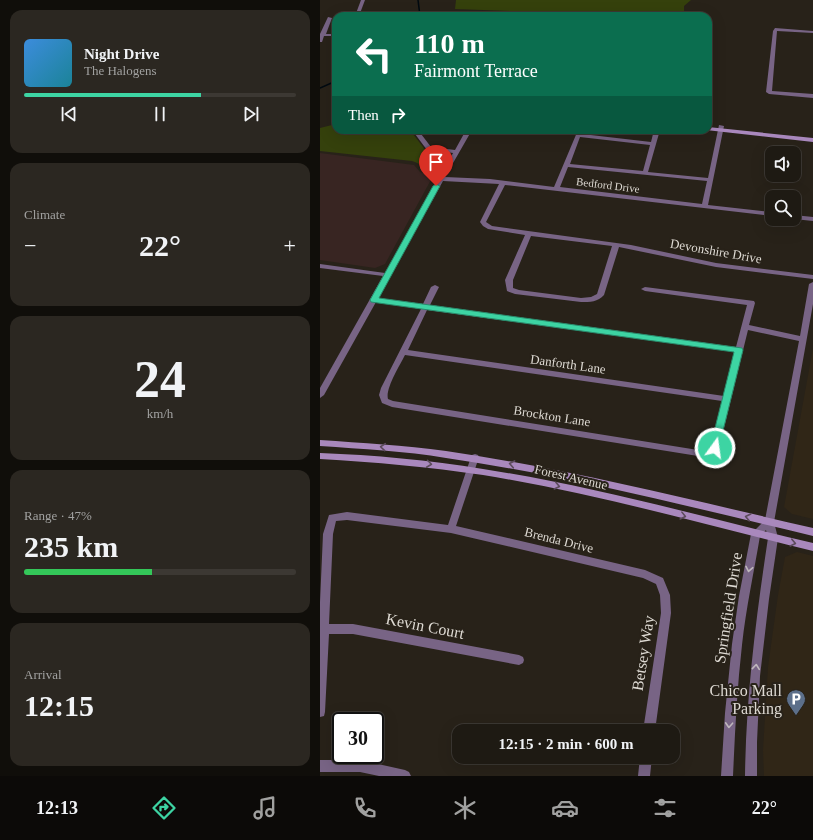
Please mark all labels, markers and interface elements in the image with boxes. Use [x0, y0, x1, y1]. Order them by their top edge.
icon: left [348, 28, 400, 80]
text: 110 m [414, 28, 485, 59]
text: Night Drive [84, 46, 159, 62]
text: Fairmont Terrace [414, 61, 538, 81]
text: The Halogens [84, 63, 157, 78]
icon: previous [58, 103, 80, 125]
icon: pause [149, 103, 171, 125]
icon: next [240, 103, 262, 125]
icon: right [387, 104, 409, 126]
text: Then [348, 107, 379, 123]
pin [419, 145, 453, 186]
map controls [765, 146, 801, 226]
button: sound [765, 146, 801, 182]
icon: arrive [425, 151, 447, 173]
street label: Bedford Drive [576, 175, 641, 195]
button: search [765, 190, 801, 226]
text: Climate [24, 207, 65, 222]
text: 22° [139, 229, 181, 262]
text: − [24, 233, 36, 258]
text: + [284, 233, 296, 258]
street label: Devonshire Drive [669, 236, 763, 266]
text: 24 [134, 351, 186, 408]
street label: Danforth Lane [529, 351, 607, 377]
street label: Brockton Lane [512, 403, 592, 430]
text: km/h [147, 406, 173, 421]
position arrow [694, 427, 736, 469]
one-way arrow [380, 442, 386, 451]
one-way arrow [426, 459, 432, 468]
one-way arrow [509, 460, 515, 468]
street label: Forest Avenue [533, 461, 609, 493]
one-way arrow [554, 482, 560, 490]
text: Range · 47% [24, 508, 92, 523]
one-way arrow [680, 512, 686, 520]
one-way arrow [745, 513, 751, 521]
street label: Brenda Drive [523, 524, 595, 556]
text: 235 km [24, 530, 118, 563]
one-way arrow [790, 538, 796, 546]
street label: Springfield Drive [711, 551, 746, 665]
one-way arrow [746, 566, 754, 572]
street label: Kevin Court [384, 610, 466, 642]
street label: Betsey Way [629, 614, 658, 692]
one-way arrow [752, 664, 761, 670]
text: Arrival [24, 667, 62, 682]
place label: Chico Mall Parking [710, 682, 783, 718]
parking icon: Chico Mall Parking [785, 688, 807, 716]
text: 12:15 [24, 689, 94, 722]
speed limit sign: 30 [332, 712, 384, 764]
one-way arrow [725, 722, 734, 728]
text: 12:15 · 2 min · 600 m [499, 736, 634, 752]
icon: directions [150, 794, 178, 822]
icon: music [251, 794, 279, 822]
icon: phone [351, 794, 379, 822]
icon: climate [451, 794, 479, 822]
icon: car [551, 794, 579, 822]
icon: filters [651, 794, 679, 822]
text: 12:13 [36, 798, 78, 818]
text: 22° [752, 798, 777, 818]

